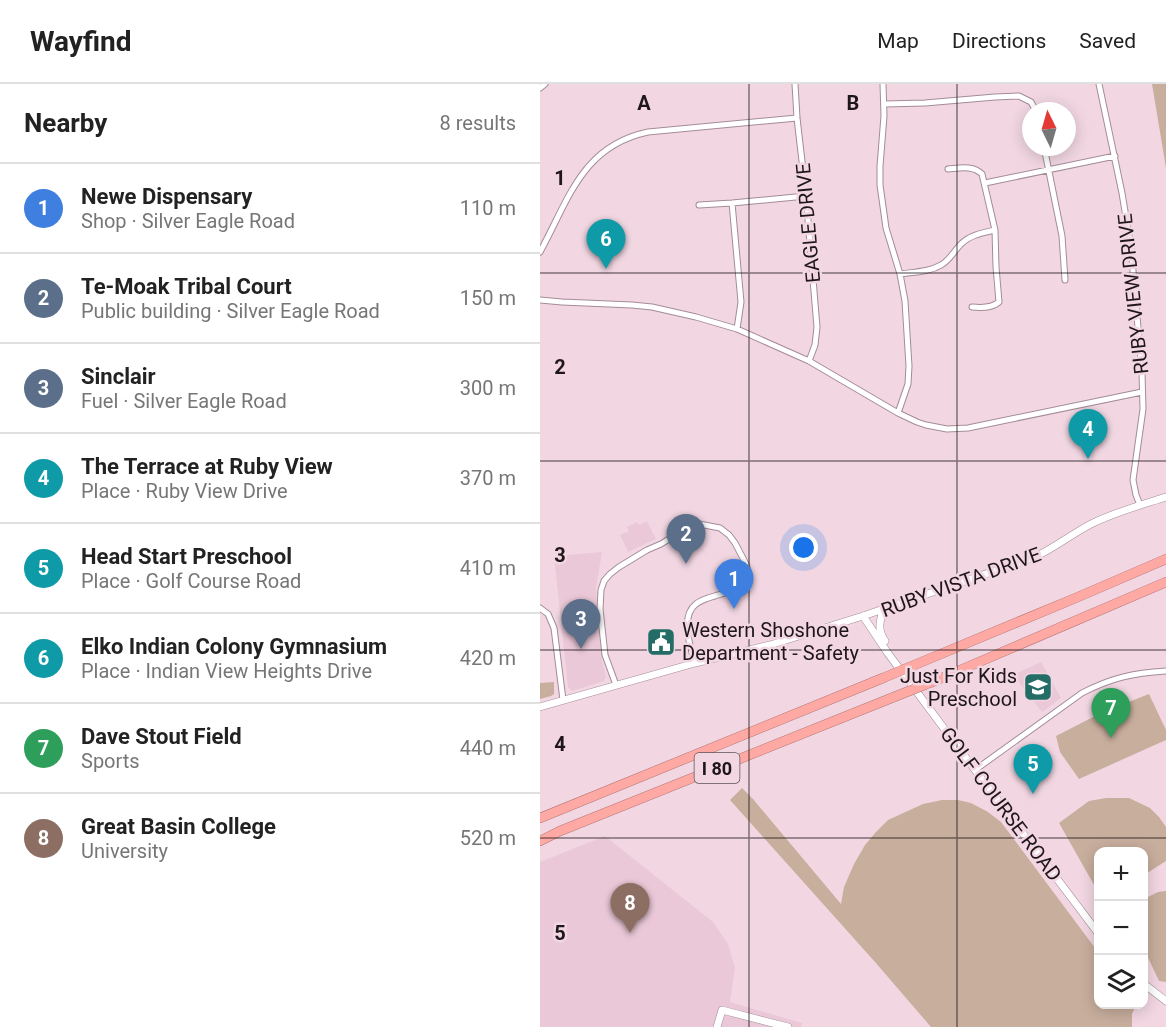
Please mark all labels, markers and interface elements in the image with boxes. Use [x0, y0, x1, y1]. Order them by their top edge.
text: Wayfind [30, 25, 131, 58]
text: Map [877, 29, 919, 53]
text: Directions [952, 29, 1046, 53]
text: Saved [1079, 29, 1136, 53]
text: A [637, 91, 651, 115]
text: B [847, 91, 859, 115]
north arrow [1022, 102, 1076, 156]
text: Nearby [24, 108, 107, 138]
text: 8 results [440, 111, 516, 135]
street label: EAGLE DRIVE [791, 162, 825, 284]
text: 1 [554, 166, 566, 190]
text: Newe Dispensary [81, 184, 252, 209]
text: 1 [38, 196, 49, 220]
text: 110 m [460, 196, 516, 220]
text: Shop · Silver Eagle Road [81, 209, 295, 233]
street label: RUBY VIEW DRIVE [1113, 212, 1153, 376]
pin: 6 [586, 220, 626, 269]
text: Te-Moak Tribal Court [81, 274, 292, 299]
text: 2 [38, 286, 49, 310]
text: 150 m [460, 286, 516, 310]
text: Public building · Silver Eagle Road [81, 299, 380, 323]
text: 2 [554, 355, 566, 379]
text: Sinclair [81, 364, 156, 389]
text: 3 [38, 376, 49, 400]
text: 300 m [460, 376, 516, 400]
text: Fuel · Silver Eagle Road [81, 389, 287, 413]
pin: 4 [1068, 410, 1108, 459]
text: The Terrace at Ruby View [81, 454, 333, 479]
text: 4 [38, 466, 49, 490]
text: 370 m [460, 466, 516, 490]
text: Place · Ruby View Drive [81, 479, 288, 503]
pin: 2 [666, 514, 706, 564]
your location [789, 533, 818, 562]
street label: RUBY VISTA DRIVE [878, 542, 1044, 622]
text: 3 [554, 543, 566, 567]
text: Head Start Preschool [81, 544, 292, 569]
text: 5 [38, 556, 49, 580]
text: 410 m [460, 556, 516, 580]
pin: 1 [714, 560, 754, 609]
text: Place · Golf Course Road [81, 569, 301, 593]
pin: 3 [562, 600, 600, 649]
place label: Western Shoshone Department - Safety [682, 618, 859, 665]
public building icon: Western Shoshone Department - Safety [645, 626, 677, 658]
text: Elko Indian Colony Gymnasium [81, 634, 387, 659]
text: 6 [38, 646, 49, 670]
text: 420 m [460, 646, 516, 670]
text: Place · Indian View Heights Drive [81, 659, 372, 683]
place label: Just For Kids Preschool [900, 664, 1017, 711]
school or university icon: Just For Kids Preschool [1022, 671, 1054, 703]
pin: 7 [1092, 688, 1130, 738]
street label: GOLF COURSE ROAD [935, 722, 1067, 886]
text: Dave Stout Field [81, 724, 242, 749]
text: 4 [554, 732, 566, 756]
text: 7 [38, 736, 49, 760]
text: 440 m [460, 736, 516, 760]
pin: 5 [1014, 744, 1052, 794]
text: Sports [81, 749, 140, 773]
road number: I 80 [694, 753, 740, 783]
text: Great Basin College [81, 814, 276, 839]
text: 8 [38, 826, 49, 850]
text: 520 m [460, 826, 516, 850]
text: University [81, 839, 168, 863]
map controls [1094, 847, 1148, 1009]
button: + [1094, 847, 1148, 901]
pin: 8 [610, 884, 650, 933]
button: − [1094, 901, 1148, 955]
text: 5 [554, 921, 566, 945]
button: layers [1094, 955, 1148, 1009]

